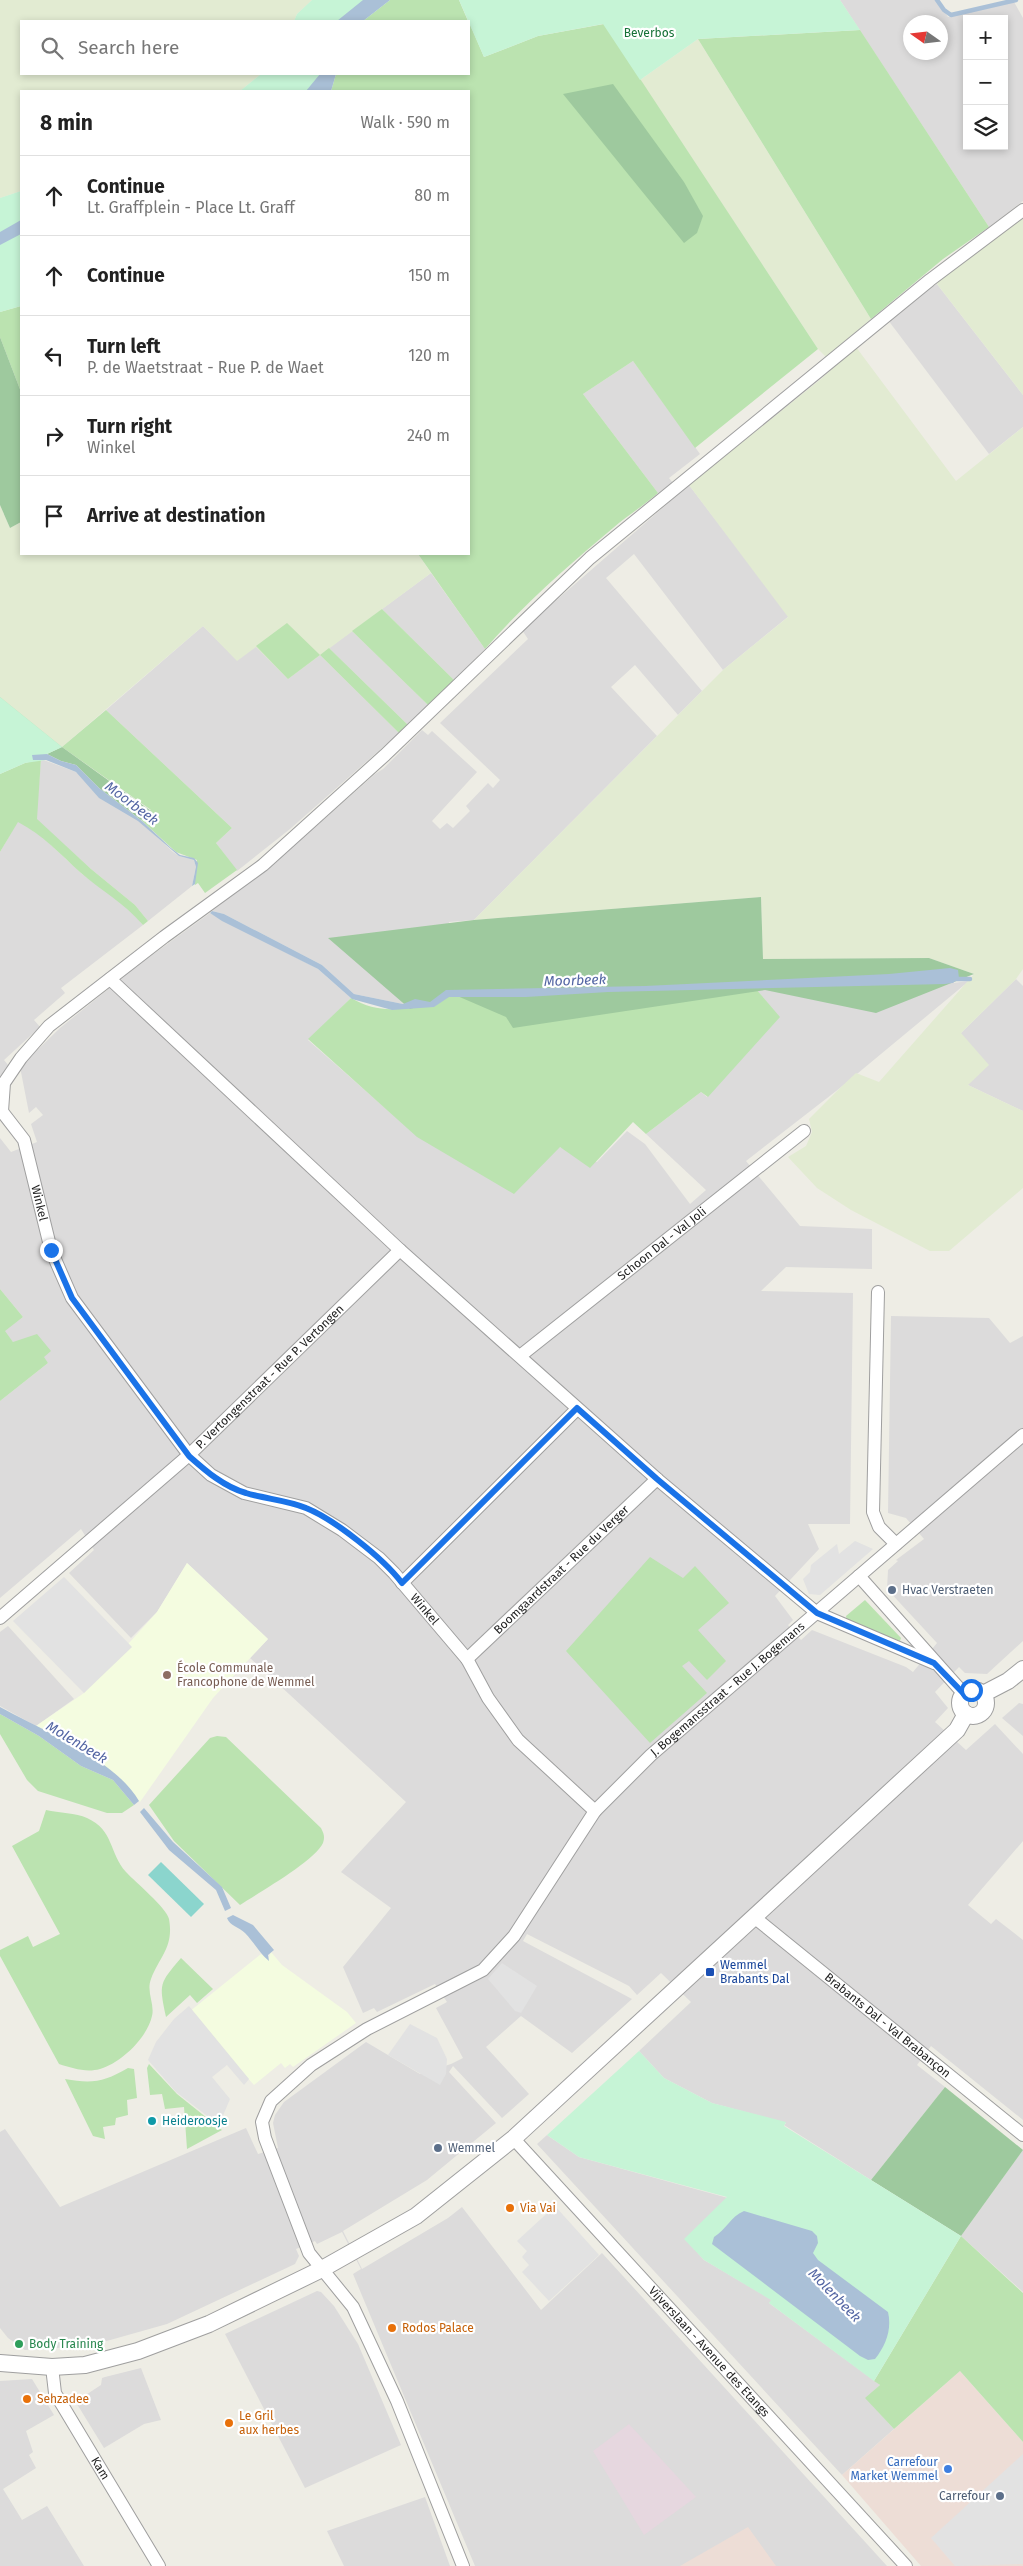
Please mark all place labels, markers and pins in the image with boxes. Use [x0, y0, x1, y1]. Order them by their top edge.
place label: Hvac Verstraeten [902, 1583, 994, 1597]
marker: Hvac Verstraeten [886, 1584, 898, 1596]
place label: École Communale Francophone de Wemmel [177, 1660, 315, 1689]
marker: École Communale Francophone de Wemmel [161, 1669, 173, 1681]
place label: Wemmel Brabants Dal [720, 1958, 790, 1986]
marker: Wemmel Brabants Dal [704, 1966, 716, 1978]
place label: Heideroosje [162, 2114, 228, 2128]
marker: Heideroosje [146, 2115, 158, 2127]
place label: Wemmel [448, 2141, 495, 2155]
marker: Wemmel [432, 2142, 444, 2154]
place label: Via Vai [520, 2201, 556, 2215]
marker: Via Vai [504, 2202, 516, 2214]
place label: Rodos Palace [402, 2321, 474, 2335]
marker: Rodos Palace [386, 2322, 398, 2334]
place label: Body Training [29, 2337, 104, 2351]
marker: Body Training [13, 2338, 25, 2350]
place label: Sehzadee [37, 2392, 89, 2406]
marker: Sehzadee [21, 2393, 33, 2405]
place label: Le Gril aux herbes [239, 2409, 299, 2437]
marker: Le Gril aux herbes [223, 2417, 235, 2429]
place label: Carrefour Market Wemmel [850, 2455, 938, 2483]
marker: Carrefour Market Wemmel [942, 2463, 954, 2475]
place label: Carrefour [939, 2489, 990, 2503]
marker: Carrefour [994, 2490, 1006, 2502]

